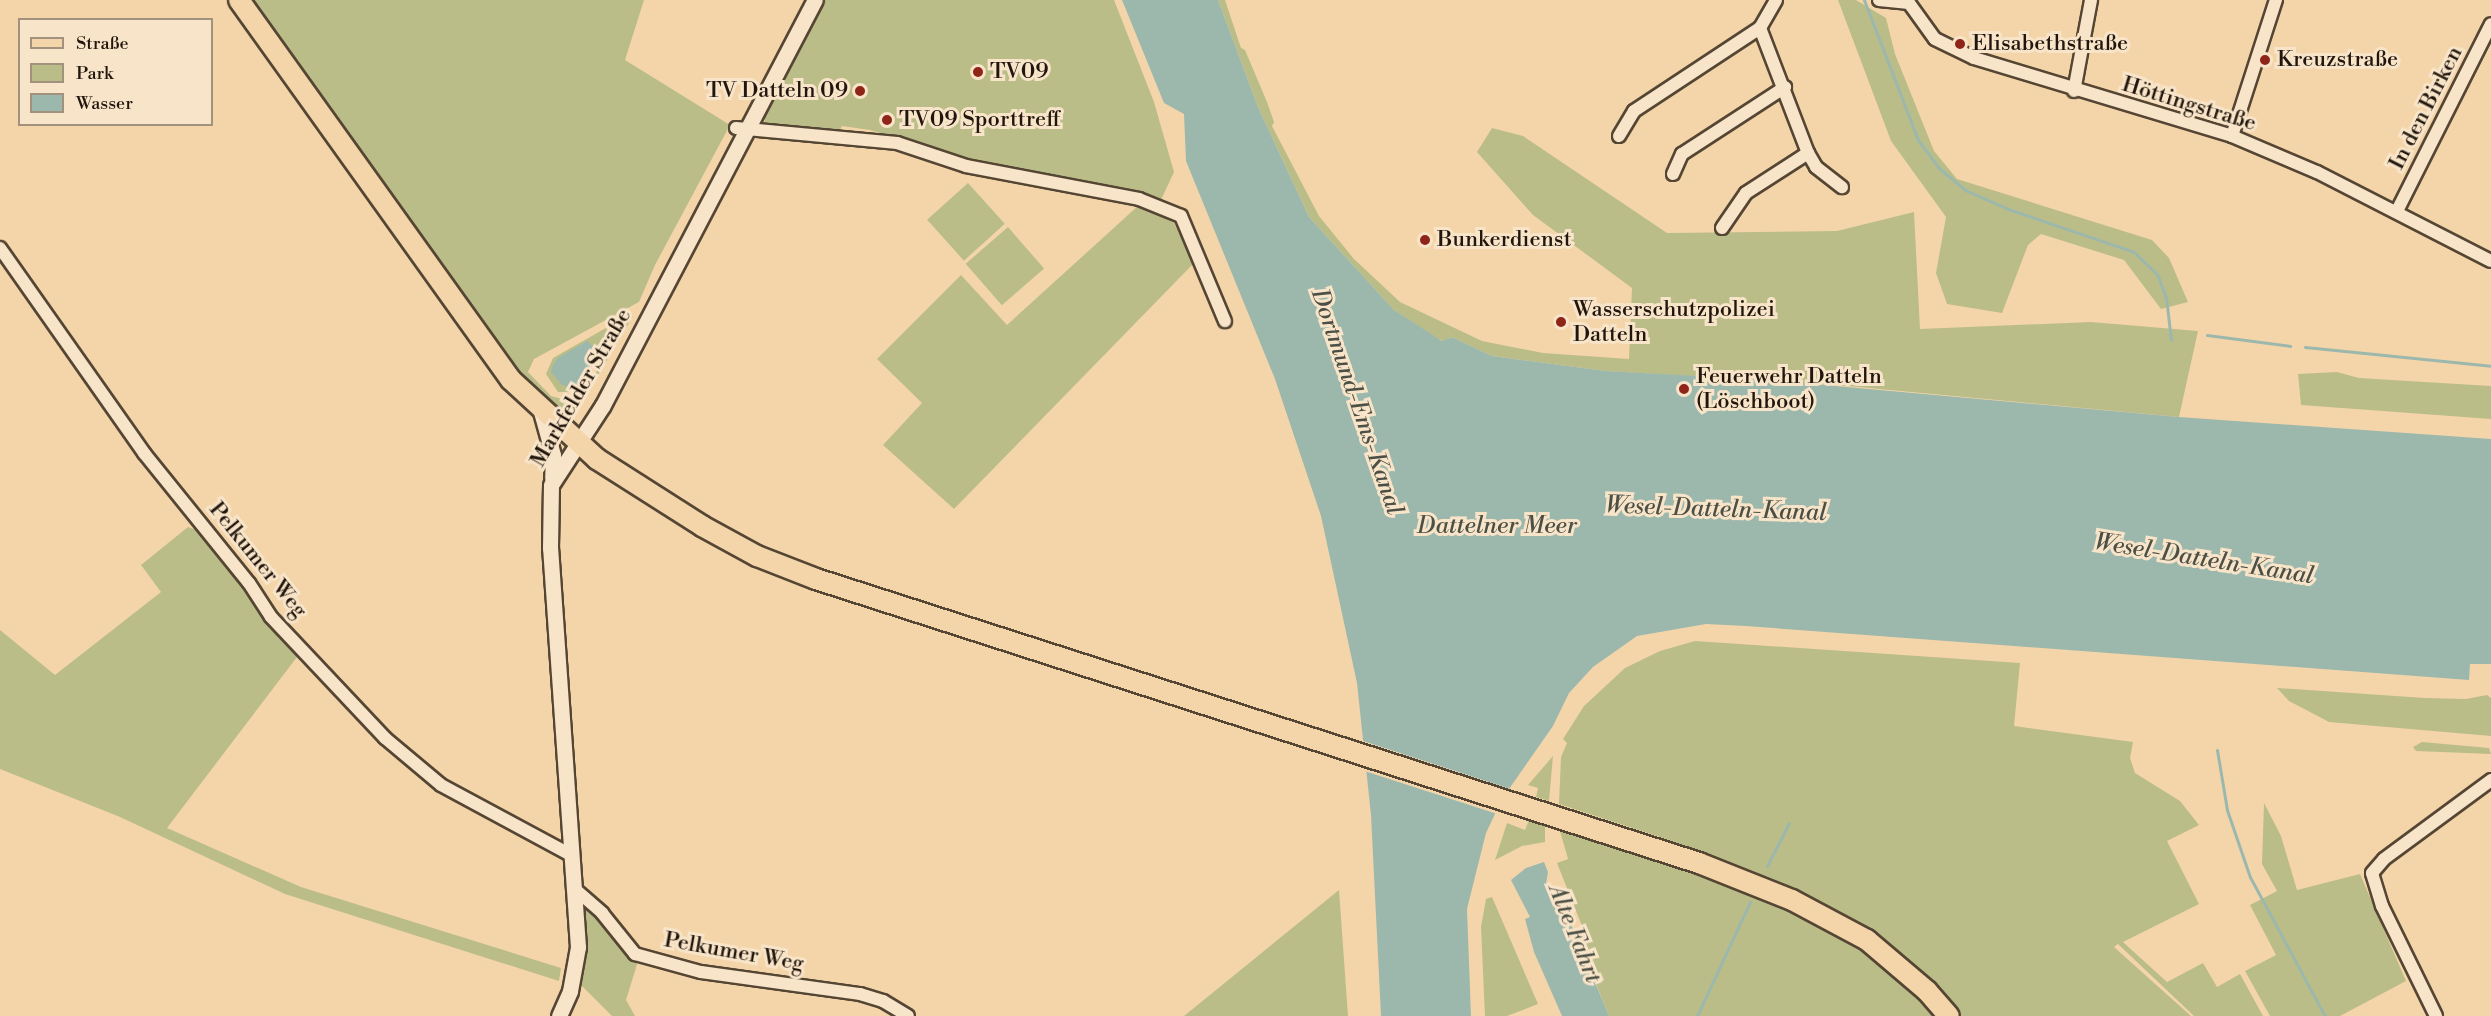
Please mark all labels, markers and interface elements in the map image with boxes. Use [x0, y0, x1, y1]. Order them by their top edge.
legend [18, 18, 213, 126]
place label: Elisabethstraße [1972, 31, 2128, 57]
text: Straße [76, 32, 129, 55]
marker: Elisabethstraße [1953, 37, 1967, 51]
street label: In den Birken [2384, 42, 2468, 174]
place label: Kreuzstraße [2277, 47, 2398, 73]
marker: Kreuzstraße [2258, 53, 2272, 67]
place label: TV09 [990, 59, 1049, 85]
text: Park [76, 62, 113, 85]
marker: TV09 [971, 65, 985, 79]
street label: Höttingstraße [2119, 71, 2259, 137]
place label: TV Datteln 09 [706, 78, 848, 104]
marker: TV Datteln 09 [853, 84, 867, 98]
text: Wasser [76, 92, 133, 115]
place label: TV09 Sporttreff [899, 107, 1060, 133]
marker: TV09 Sporttreff [880, 113, 894, 127]
place label: Bunkerdienst [1437, 227, 1571, 253]
marker: Bunkerdienst [1418, 233, 1432, 247]
water label: Dortmund-Ems-Kanal [1304, 285, 1408, 519]
place label: Wasserschutzpolizei Datteln [1573, 296, 1775, 348]
street label: Markfelder Straße [525, 304, 637, 472]
marker: Wasserschutzpolizei Datteln [1554, 315, 1568, 329]
place label: Feuerwehr Datteln (Löschboot) [1696, 363, 1882, 414]
marker: Feuerwehr Datteln (Löschboot) [1677, 382, 1691, 396]
water label: Wesel-Datteln-Kanal [1605, 492, 1827, 528]
street label: Pelkumer Weg [203, 497, 313, 623]
water label: Dattelner Meer [1417, 513, 1577, 541]
water label: Wesel-Datteln-Kanal [2092, 528, 2316, 592]
water label: Alte Fahrt [1541, 880, 1607, 988]
street label: Pelkumer Weg [662, 927, 806, 977]

